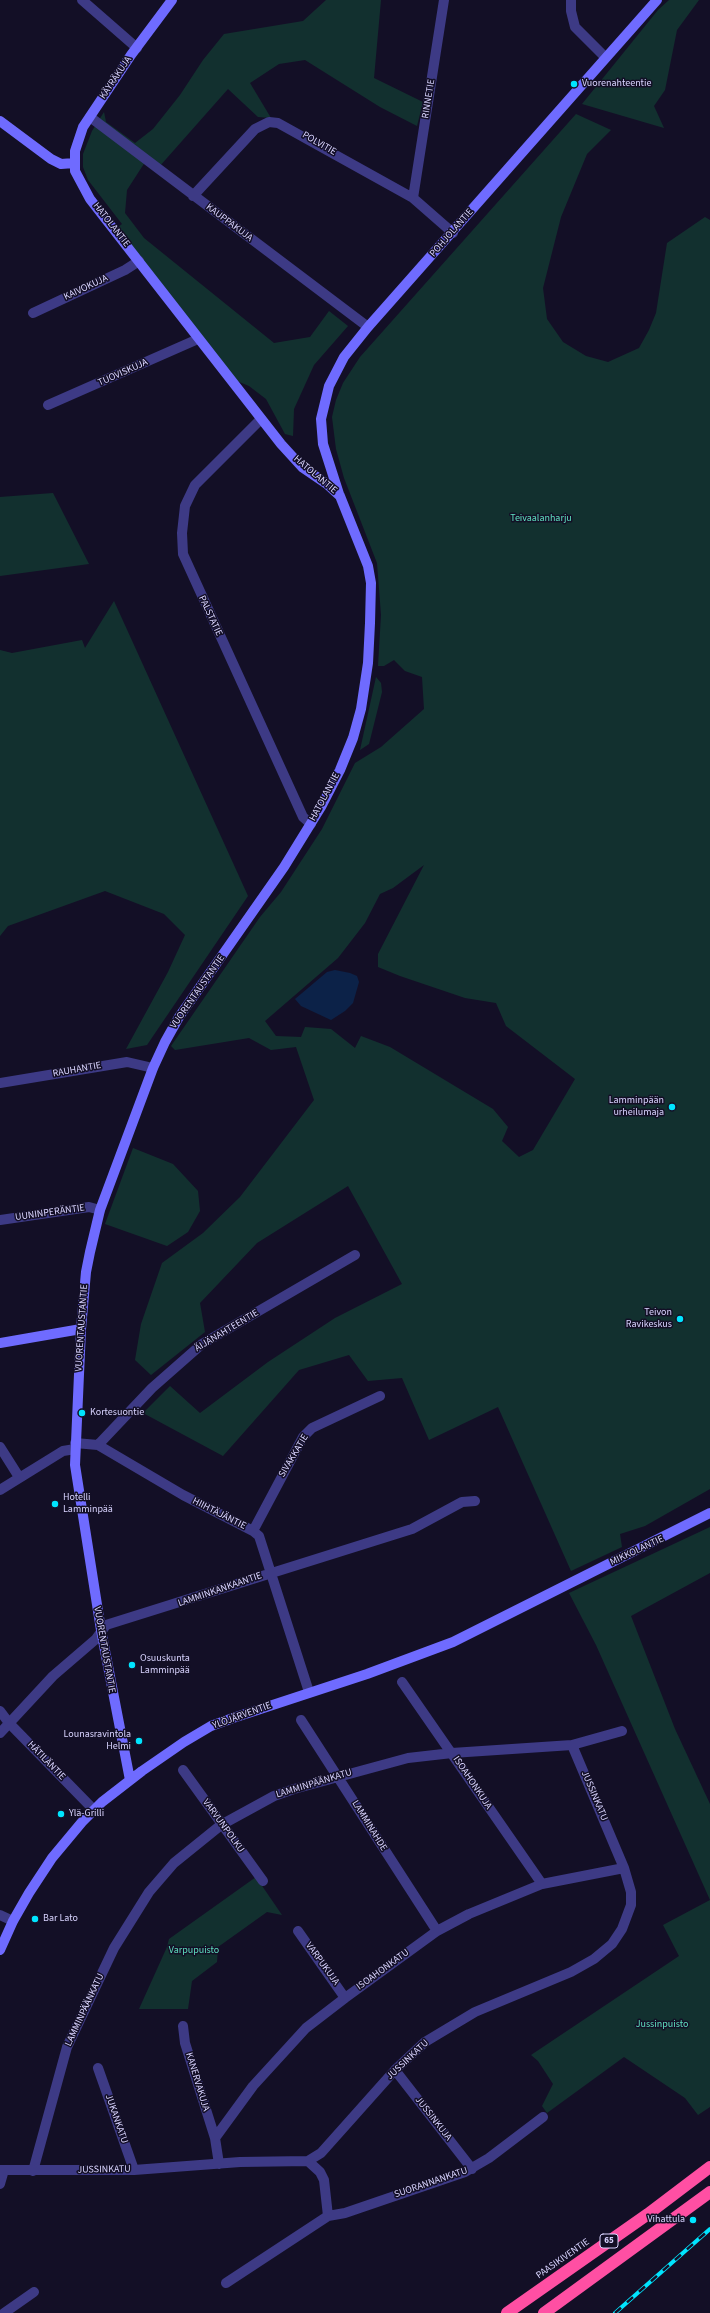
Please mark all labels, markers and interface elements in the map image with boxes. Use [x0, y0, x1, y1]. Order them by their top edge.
street label: KÄYRÄKUJA [97, 54, 135, 102]
street label: RINNETIE [420, 78, 438, 120]
place label: Vuorenahteentie [582, 78, 651, 90]
marker: Vuorenahteentie [569, 79, 579, 89]
street label: POLVITIE [300, 129, 338, 159]
street label: HATOLANTIE [90, 200, 132, 250]
street label: KAUPPAKUJA [203, 201, 255, 245]
street label: POHJOLANTIE [428, 206, 476, 260]
street label: KAIVOKUJA [62, 273, 110, 303]
street label: TUOVISKUJA [96, 357, 150, 389]
street label: HATOLANTIE [291, 453, 339, 497]
park label: Teivaalanharju [510, 513, 572, 525]
street label: PALSTATIE [195, 594, 225, 638]
street label: HATOLANTIE [307, 771, 343, 823]
street label: VUORENTAUSTANTIE [168, 953, 228, 1031]
street label: RAUHANTIE [52, 1060, 102, 1080]
place label: Lamminpään urheilumaja [609, 1095, 664, 1118]
marker: Lamminpään urheilumaja [667, 1102, 677, 1112]
street label: UUNINPERÄNTIE [14, 1202, 86, 1224]
street label: VUORENTAUSTANTIE [73, 1284, 91, 1372]
street label: ÄIJÄNAHTEENTIE [193, 1307, 261, 1355]
place label: Teivon Ravikeskus [626, 1307, 672, 1330]
marker: Teivon Ravikeskus [675, 1314, 685, 1324]
place label: Kortesuontie [90, 1407, 144, 1419]
marker: Kortesuontie [77, 1408, 87, 1418]
street label: SIVAKKATIE [276, 1432, 312, 1480]
place label: Hotelli Lamminpää [63, 1492, 113, 1516]
street label: HIIHTÄJÄNTIE [190, 1495, 248, 1533]
marker: Hotelli Lamminpää [50, 1499, 60, 1509]
street label: MIKKOLANTIE [608, 1533, 666, 1569]
street label: LAMMINKANKAANTIE [177, 1570, 263, 1610]
street label: VUORENTAUSTANTIE [91, 1606, 117, 1694]
place label: Osuuskunta Lamminpää [140, 1653, 190, 1676]
marker: Osuuskunta Lamminpää [127, 1660, 137, 1670]
street label: YLÖJÄRVENTIE [211, 1700, 273, 1732]
place label: Lounasravintola Helmi [64, 1729, 131, 1752]
marker: Lounasravintola Helmi [134, 1736, 144, 1746]
street label: HÄTILÄNTIE [25, 1739, 67, 1783]
street label: ISOAHONKUJA [450, 1754, 494, 1812]
street label: LAMMINPÄÄNKATU [275, 1767, 353, 1801]
street label: JUSSINKATU [578, 1769, 610, 1823]
street label: VARVUNPOLKU [200, 1797, 246, 1855]
street label: LAMMINAHDE [349, 1799, 389, 1853]
place label: Ylä-Grilli [69, 1808, 104, 1820]
marker: Ylä-Grilli [56, 1809, 66, 1819]
place label: Bar Lato [43, 1913, 78, 1925]
marker: Bar Lato [30, 1914, 40, 1924]
street label: VARPUKUJA [302, 1940, 342, 1988]
park label: Varpupuisto [169, 1945, 219, 1957]
street label: ISOAHONKATU [354, 1947, 412, 1993]
street label: LAMMINPÄÄNKATU [63, 1972, 107, 2048]
park label: Jussinpuisto [636, 2019, 688, 2031]
street label: JUSSINKATU [384, 2037, 432, 2083]
street label: KANERVAKUJA [182, 2051, 212, 2113]
street label: JUKANKATU [102, 2093, 130, 2145]
street label: JUSSINKUJA [412, 2095, 454, 2143]
street label: JUSSINKATU [77, 2164, 131, 2176]
street label: SUORANNANKATU [393, 2165, 469, 2201]
place label: Vihattula [647, 2214, 685, 2226]
marker: Vihattula [688, 2215, 698, 2225]
road number: 65 [600, 2234, 618, 2248]
street label: PAASIKIVENTIE [534, 2236, 592, 2282]

